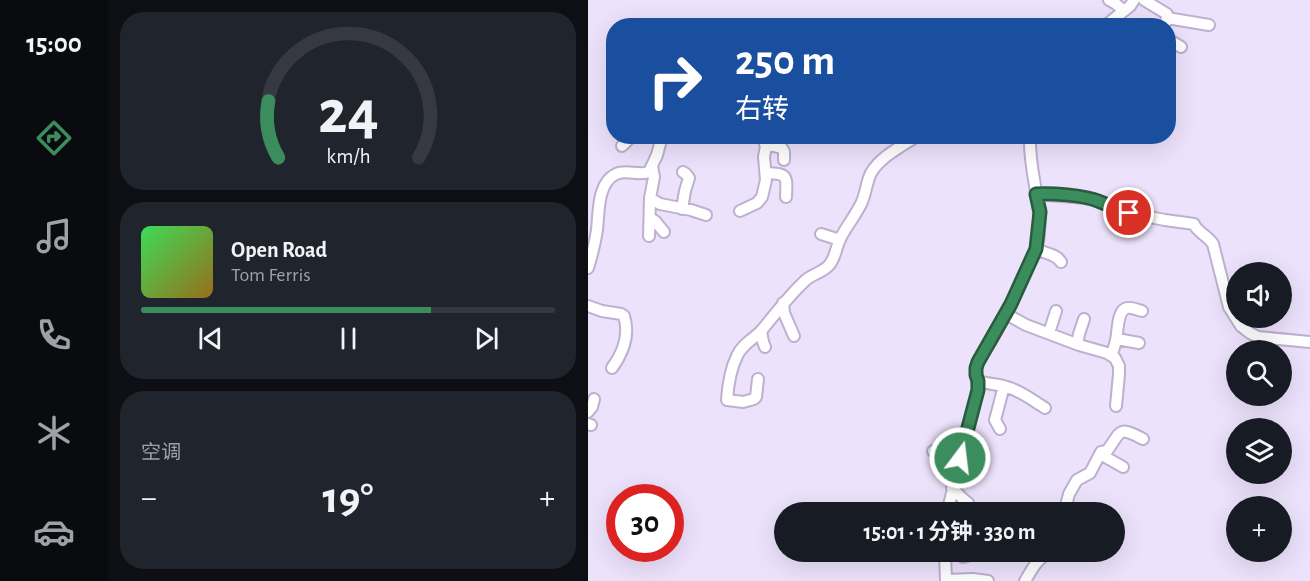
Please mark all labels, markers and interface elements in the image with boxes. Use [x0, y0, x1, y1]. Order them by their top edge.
text: 15:00 [26, 30, 82, 57]
text: 250 m [735, 40, 835, 82]
icon: right [636, 42, 714, 120]
text: 24 [318, 82, 378, 144]
text: 右转 [735, 96, 789, 123]
icon: directions [33, 117, 75, 159]
text: km/h [326, 146, 370, 167]
pin [1103, 187, 1154, 238]
icon: arrive [1112, 196, 1145, 229]
icon: music [33, 215, 75, 257]
text: Open Road [231, 239, 327, 261]
map controls [1226, 262, 1292, 562]
button: sound [1226, 262, 1292, 328]
text: Tom Ferris [231, 265, 311, 285]
icon: phone [33, 314, 75, 356]
icon: previous [194, 322, 227, 355]
icon: pause [332, 322, 365, 355]
icon: next [470, 322, 503, 355]
button: search [1226, 340, 1292, 406]
icon: climate [33, 412, 75, 454]
button: layers [1226, 418, 1292, 484]
position arrow [928, 426, 992, 490]
text: 空调 [141, 443, 181, 463]
text: 19° [322, 476, 374, 521]
text: − [141, 482, 157, 515]
text: + [539, 482, 555, 515]
speed limit sign: 30 [606, 484, 684, 562]
button: + [1226, 496, 1292, 562]
icon: car [33, 511, 75, 553]
text: 15:01 · 1 分钟 · 330 m [864, 521, 1035, 543]

